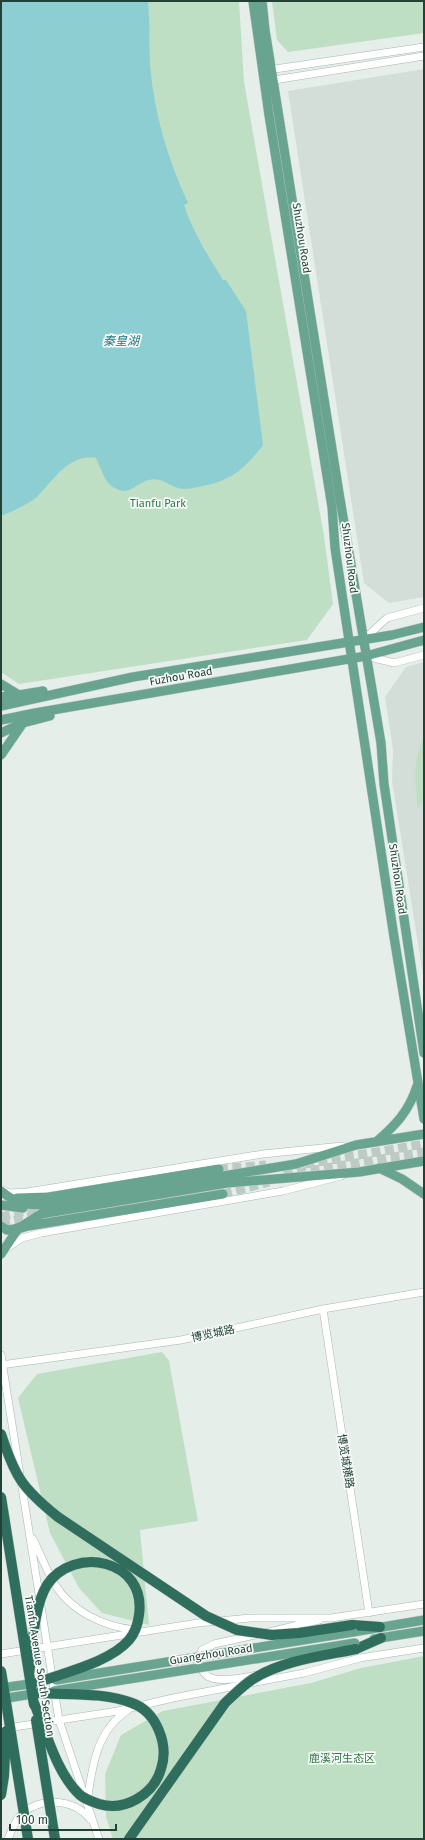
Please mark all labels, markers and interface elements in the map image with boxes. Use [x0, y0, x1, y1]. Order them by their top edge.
street label: Shuzhou Road [290, 202, 313, 274]
water label: 秦皇湖 [103, 334, 141, 348]
park label: Tianfu Park [130, 497, 186, 510]
street label: Shuzhou Road [339, 522, 360, 594]
street label: Fuzhou Road [149, 665, 214, 688]
street label: Shuzhou Road [386, 843, 409, 915]
street label: 博览城路 [190, 1323, 236, 1344]
street label: 博览城横路 [335, 1433, 356, 1489]
street label: Tianfu Avenue South Section [22, 1594, 57, 1738]
street label: Guangzhou Road [169, 1642, 253, 1667]
park label: 鹿溪河生态区 [309, 1752, 375, 1765]
scale bar [10, 1806, 116, 1832]
text: 100 m [16, 1813, 48, 1827]

